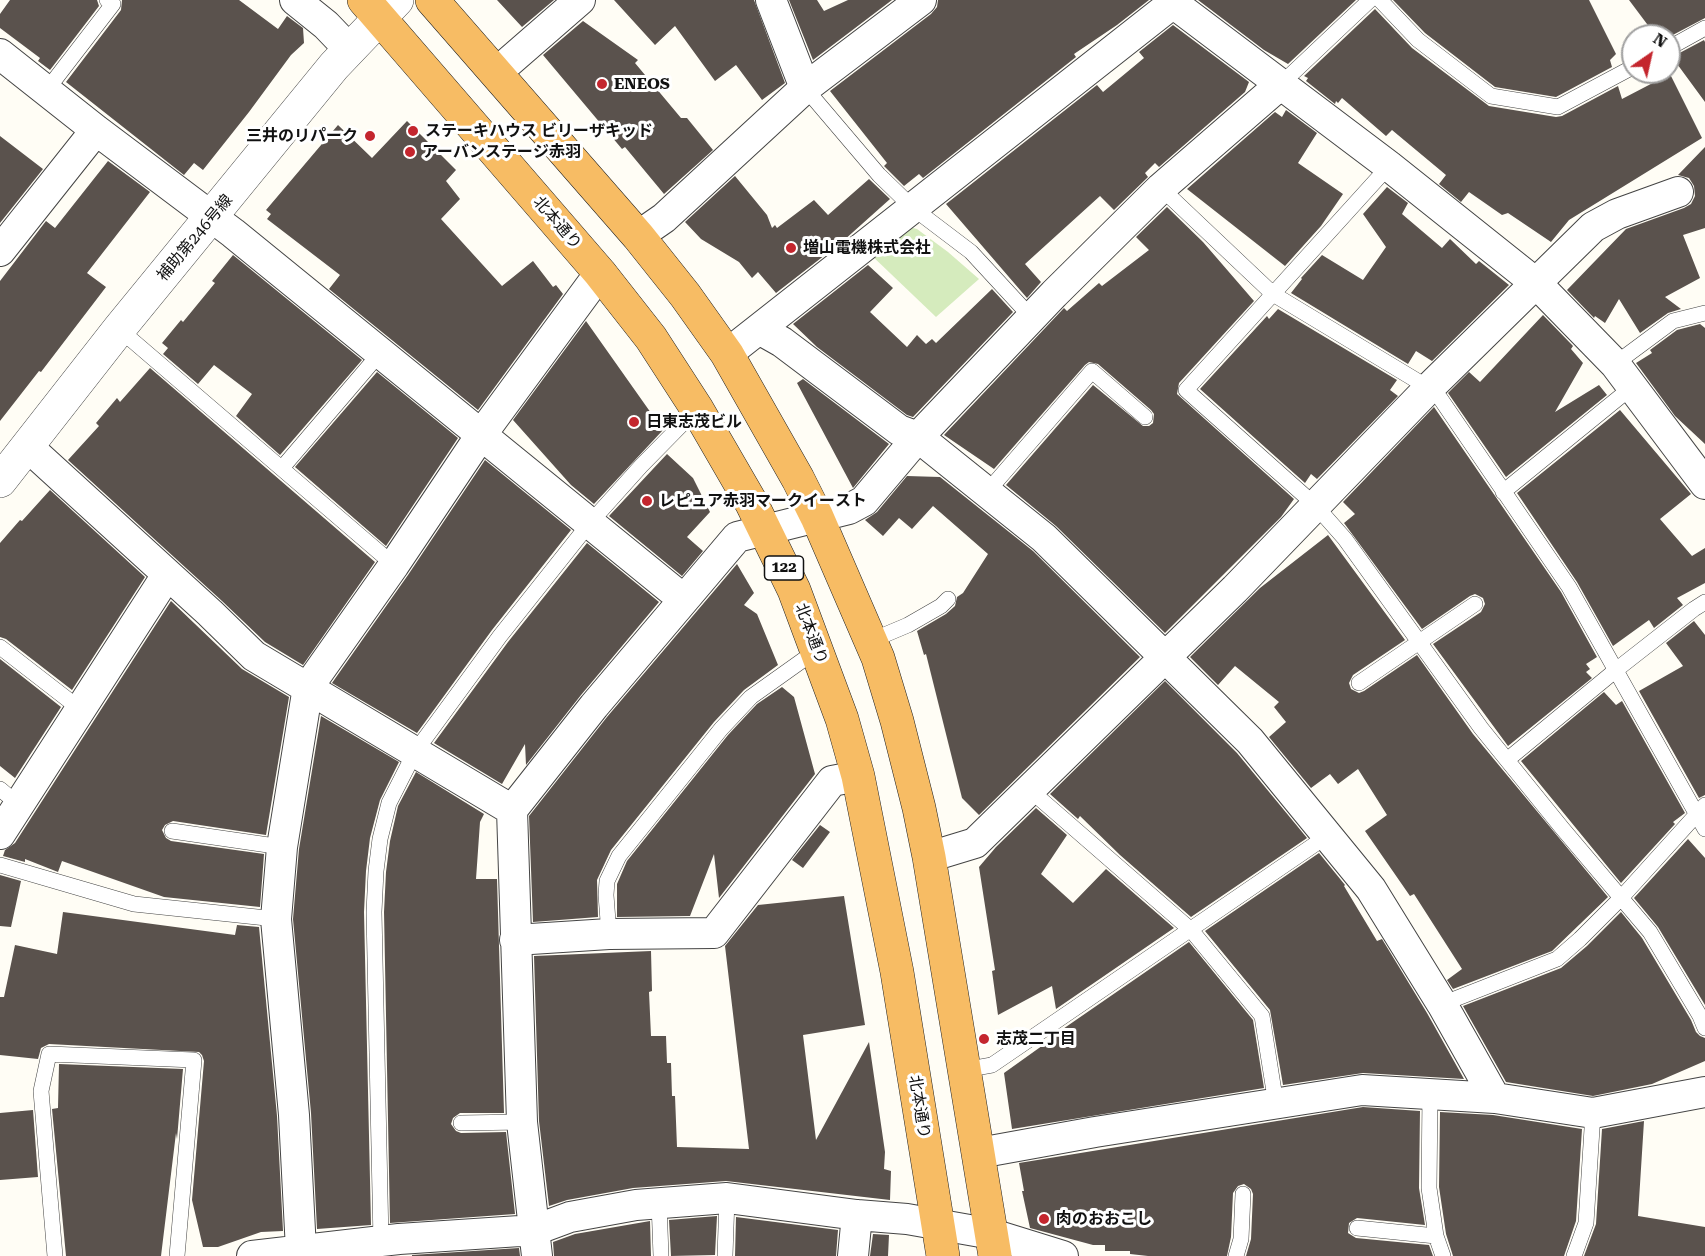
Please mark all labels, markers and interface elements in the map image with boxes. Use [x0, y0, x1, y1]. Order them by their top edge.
north arrow [1621, 24, 1681, 84]
text: N [1650, 29, 1671, 52]
place label: ENEOS [614, 74, 670, 94]
marker: ENEOS [595, 77, 609, 91]
place label: ステーキハウス ビリーザキッド [425, 121, 653, 141]
marker: ステーキハウス ビリーザキッド [406, 124, 420, 138]
place label: 三井のリパーク [246, 126, 358, 146]
marker: 三井のリパーク [363, 129, 377, 143]
place label: アーバンステージ赤羽 [422, 142, 581, 162]
marker: アーバンステージ赤羽 [403, 145, 417, 159]
street label: 補助第246号線 [153, 191, 237, 285]
street label: 北本通り [529, 193, 585, 253]
place label: 増山電機株式会社 [803, 238, 931, 258]
marker: 増山電機株式会社 [784, 241, 798, 255]
place label: 日東志茂ビル [646, 412, 742, 432]
marker: 日東志茂ビル [627, 415, 641, 429]
place label: レピュア赤羽マークイースト [659, 491, 867, 511]
marker: レピュア赤羽マークイースト [640, 494, 654, 508]
road number: 122 [764, 556, 804, 580]
street label: 北本通り [791, 601, 831, 667]
place label: 志茂二丁目 [996, 1029, 1076, 1049]
marker: 志茂二丁目 [977, 1032, 991, 1046]
street label: 北本通り [905, 1074, 933, 1140]
place label: 肉のおおこし [1056, 1209, 1152, 1229]
marker: 肉のおおこし [1037, 1212, 1051, 1226]

